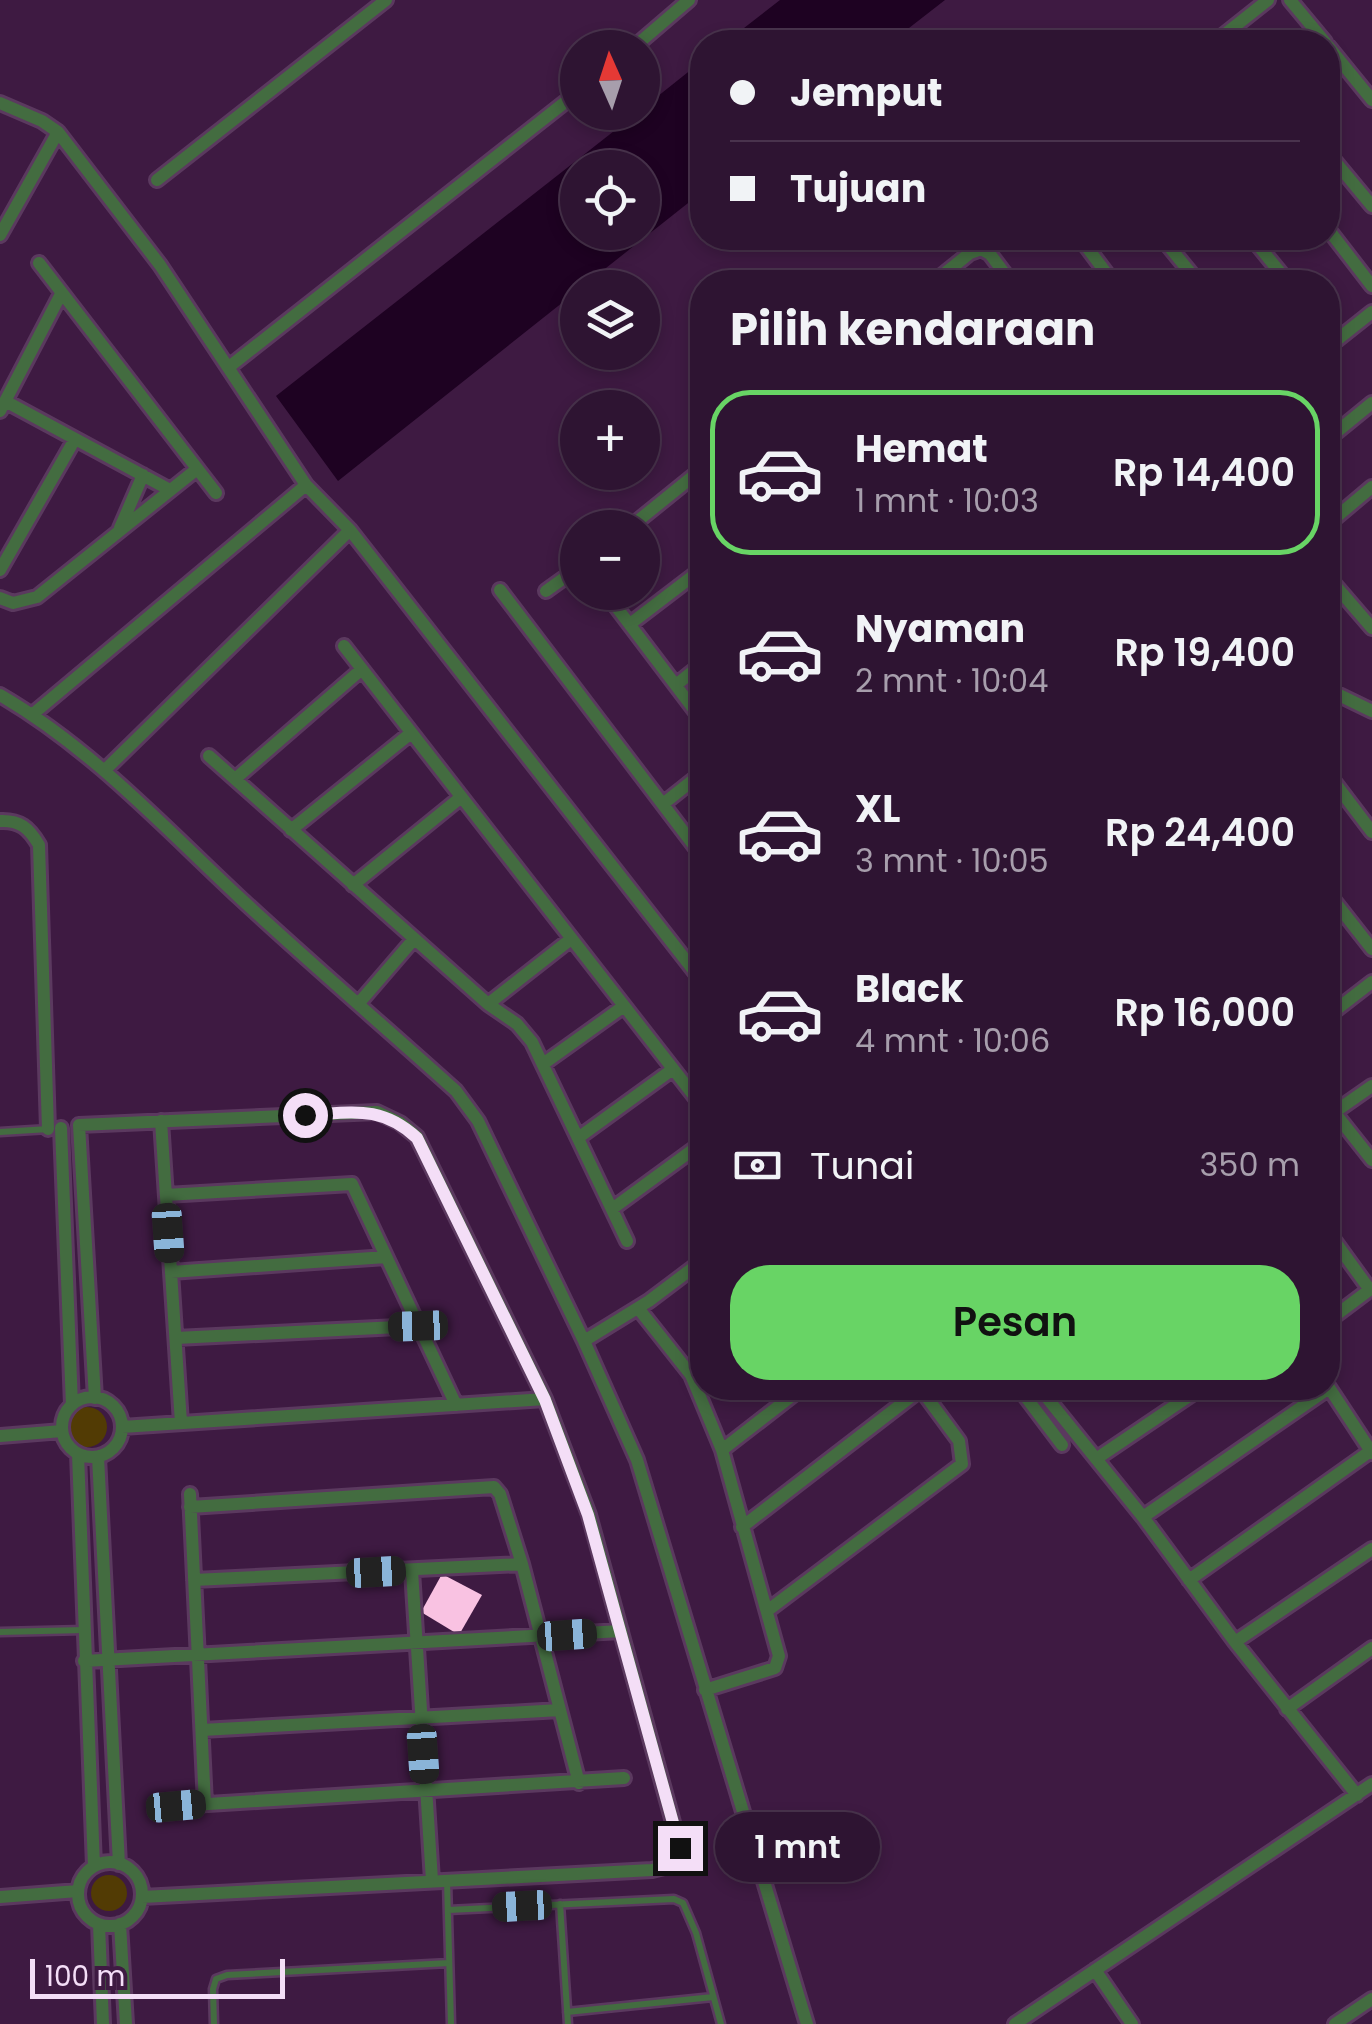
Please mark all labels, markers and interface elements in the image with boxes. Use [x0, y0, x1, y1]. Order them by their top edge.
north arrow [560, 30, 660, 130]
map controls [560, 30, 660, 610]
text: Jemput [790, 66, 942, 119]
button: locate [560, 150, 660, 250]
text: Tujuan [790, 162, 926, 215]
button: layers [560, 270, 660, 370]
text: Pilih kendaraan [730, 298, 1095, 361]
button: + [560, 390, 660, 490]
text: Hemat [855, 422, 988, 475]
icon: car [735, 428, 825, 518]
text: Rp 14,400 [1113, 446, 1295, 499]
text: 1 mnt · 10:03 [855, 478, 1039, 523]
button: − [560, 510, 660, 610]
text: Nyaman [855, 602, 1025, 655]
icon: car [735, 608, 825, 698]
text: Rp 19,400 [1114, 626, 1295, 679]
text: 2 mnt · 10:04 [855, 658, 1048, 703]
text: XL [855, 782, 900, 835]
icon: car [735, 788, 825, 878]
text: Rp 24,400 [1105, 806, 1295, 859]
text: 3 mnt · 10:05 [855, 838, 1049, 883]
text: Black [855, 962, 964, 1015]
icon: car [735, 968, 825, 1058]
text: Rp 16,000 [1114, 986, 1295, 1039]
text: 4 mnt · 10:06 [855, 1018, 1050, 1063]
route start [283, 1093, 328, 1138]
icon: cash [730, 1138, 785, 1193]
text: Tunai [810, 1139, 914, 1192]
text: 350 m [1199, 1142, 1300, 1187]
car [151, 1202, 185, 1264]
button: Pesan [730, 1265, 1300, 1380]
car [387, 1310, 449, 1342]
car [345, 1555, 407, 1589]
car [536, 1618, 598, 1652]
car [406, 1723, 440, 1785]
car [145, 1788, 207, 1824]
callout: 1 mnt [715, 1813, 880, 1883]
text: 1 mnt [754, 1824, 841, 1869]
route end [658, 1826, 703, 1871]
car [491, 1889, 553, 1923]
scale bar [30, 1954, 285, 1998]
text: 100 m [45, 1957, 125, 1996]

